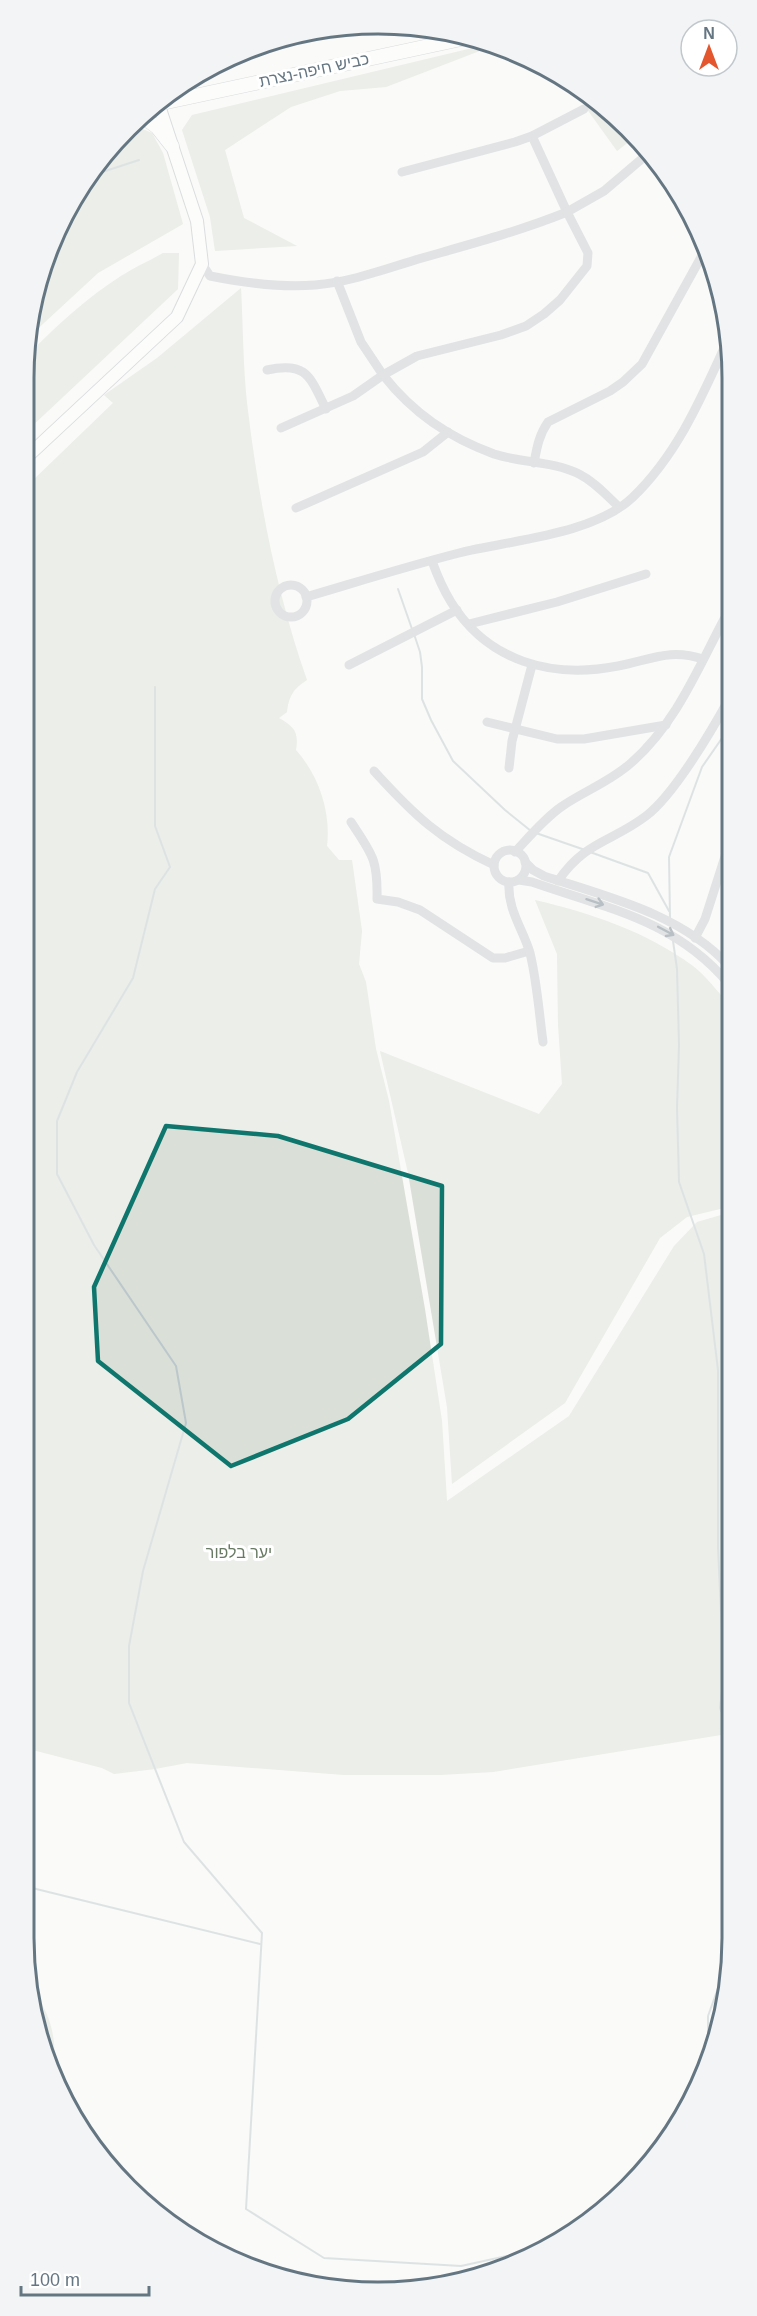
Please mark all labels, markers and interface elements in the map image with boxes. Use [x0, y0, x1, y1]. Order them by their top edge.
north arrow [679, 18, 739, 78]
text: N [703, 25, 715, 42]
street label: כביש חיפה-נצרת [257, 50, 371, 90]
one-way arrow [585, 898, 604, 909]
one-way arrow [657, 925, 674, 937]
park label: יער בלפור [206, 1544, 272, 1561]
scale bar [21, 2259, 148, 2297]
text: 100 m [30, 2270, 80, 2290]

